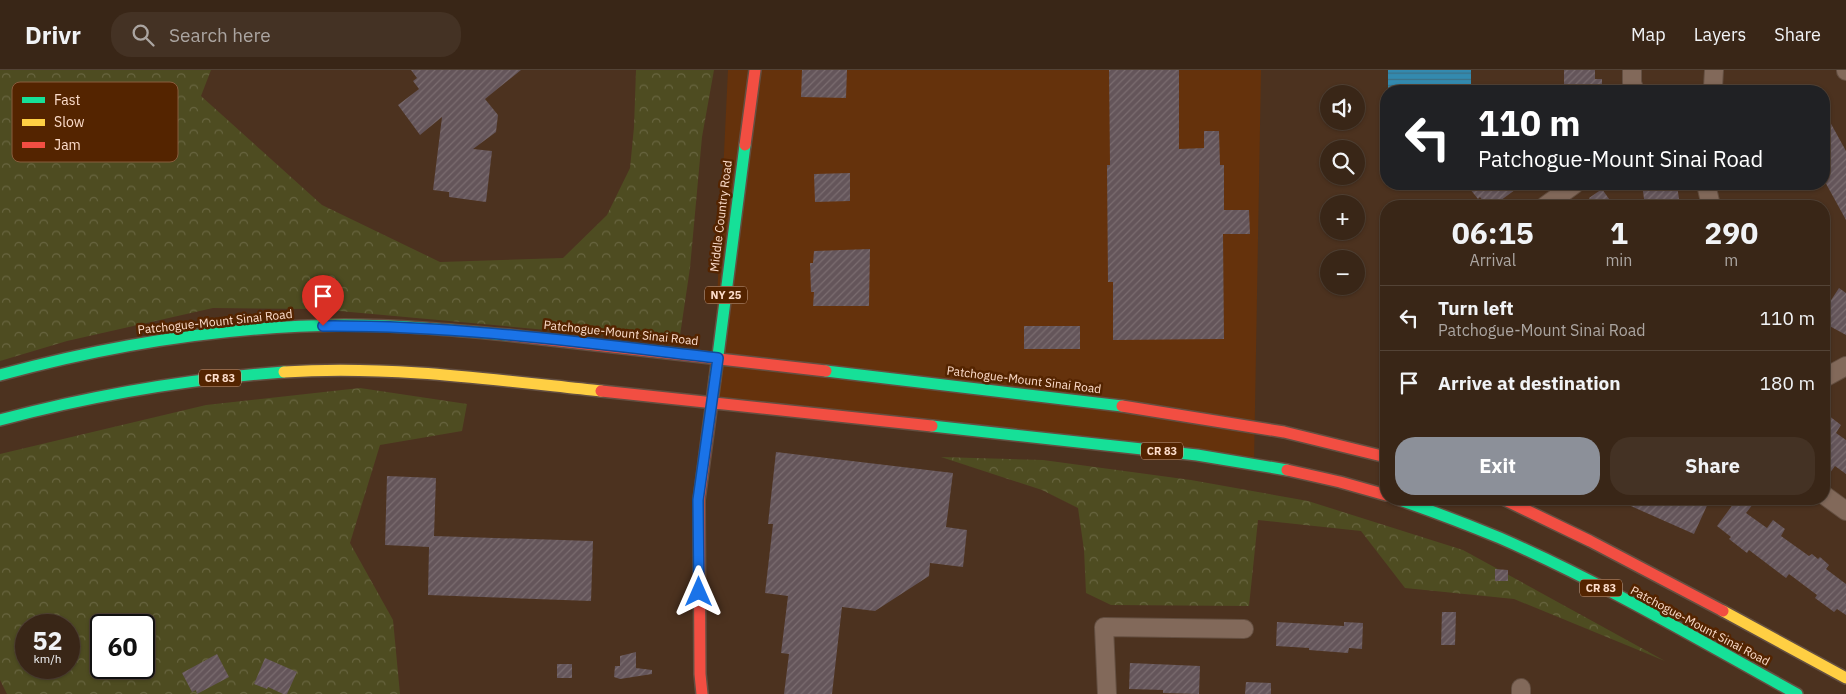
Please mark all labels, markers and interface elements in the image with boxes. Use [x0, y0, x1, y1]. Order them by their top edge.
search box [111, 12, 461, 57]
text: Drivr [25, 19, 81, 51]
icon: search [129, 21, 157, 49]
text: Search here [169, 23, 271, 47]
text: Map [1631, 23, 1666, 46]
text: Layers [1694, 23, 1746, 46]
text: Share [1774, 23, 1821, 46]
legend [12, 82, 178, 162]
map controls [1320, 85, 1365, 295]
button: sound [1320, 85, 1365, 130]
text: Fast [54, 91, 80, 109]
text: 110 m [1478, 100, 1581, 146]
icon: left [1395, 105, 1460, 170]
text: Slow [54, 113, 85, 131]
text: Jam [54, 136, 81, 154]
button: search [1320, 140, 1365, 185]
text: Patchogue-Mount Sinai Road [1478, 144, 1763, 173]
street label: Middle Country Road [706, 159, 735, 273]
button: + [1320, 195, 1365, 240]
text: 06:15 [1452, 213, 1534, 252]
text: 1 [1610, 213, 1628, 252]
text: 290 [1704, 213, 1758, 252]
button: − [1320, 250, 1365, 295]
text: Arrival [1469, 250, 1516, 270]
text: min [1605, 250, 1632, 270]
text: m [1724, 250, 1738, 270]
pin [302, 275, 344, 326]
icon: arrive [309, 282, 337, 310]
road number: NY 25 [705, 286, 747, 304]
text: Turn left [1438, 296, 1514, 320]
icon: left [1395, 304, 1423, 332]
street label: Patchogue-Mount Sinai Road [137, 306, 293, 337]
text: 110 m [1760, 306, 1815, 330]
street label: Patchogue-Mount Sinai Road [543, 317, 699, 348]
text: Patchogue-Mount Sinai Road [1438, 320, 1646, 340]
street label: Patchogue-Mount Sinai Road [946, 363, 1102, 396]
icon: arrive [1395, 369, 1423, 397]
road number: CR 83 [199, 370, 241, 386]
text: Arrive at destination [1438, 371, 1621, 395]
text: 180 m [1760, 371, 1815, 395]
button: Exit [1395, 437, 1600, 495]
button: Share [1610, 437, 1815, 495]
road number: CR 83 [1141, 442, 1183, 460]
position arrow [672, 565, 724, 617]
road number: CR 83 [1580, 579, 1622, 596]
street label: Patchogue-Mount Sinai Road [1628, 582, 1772, 669]
speed limit sign: 60 [90, 614, 155, 679]
text: 52 [32, 624, 63, 657]
text: km/h [33, 651, 62, 666]

